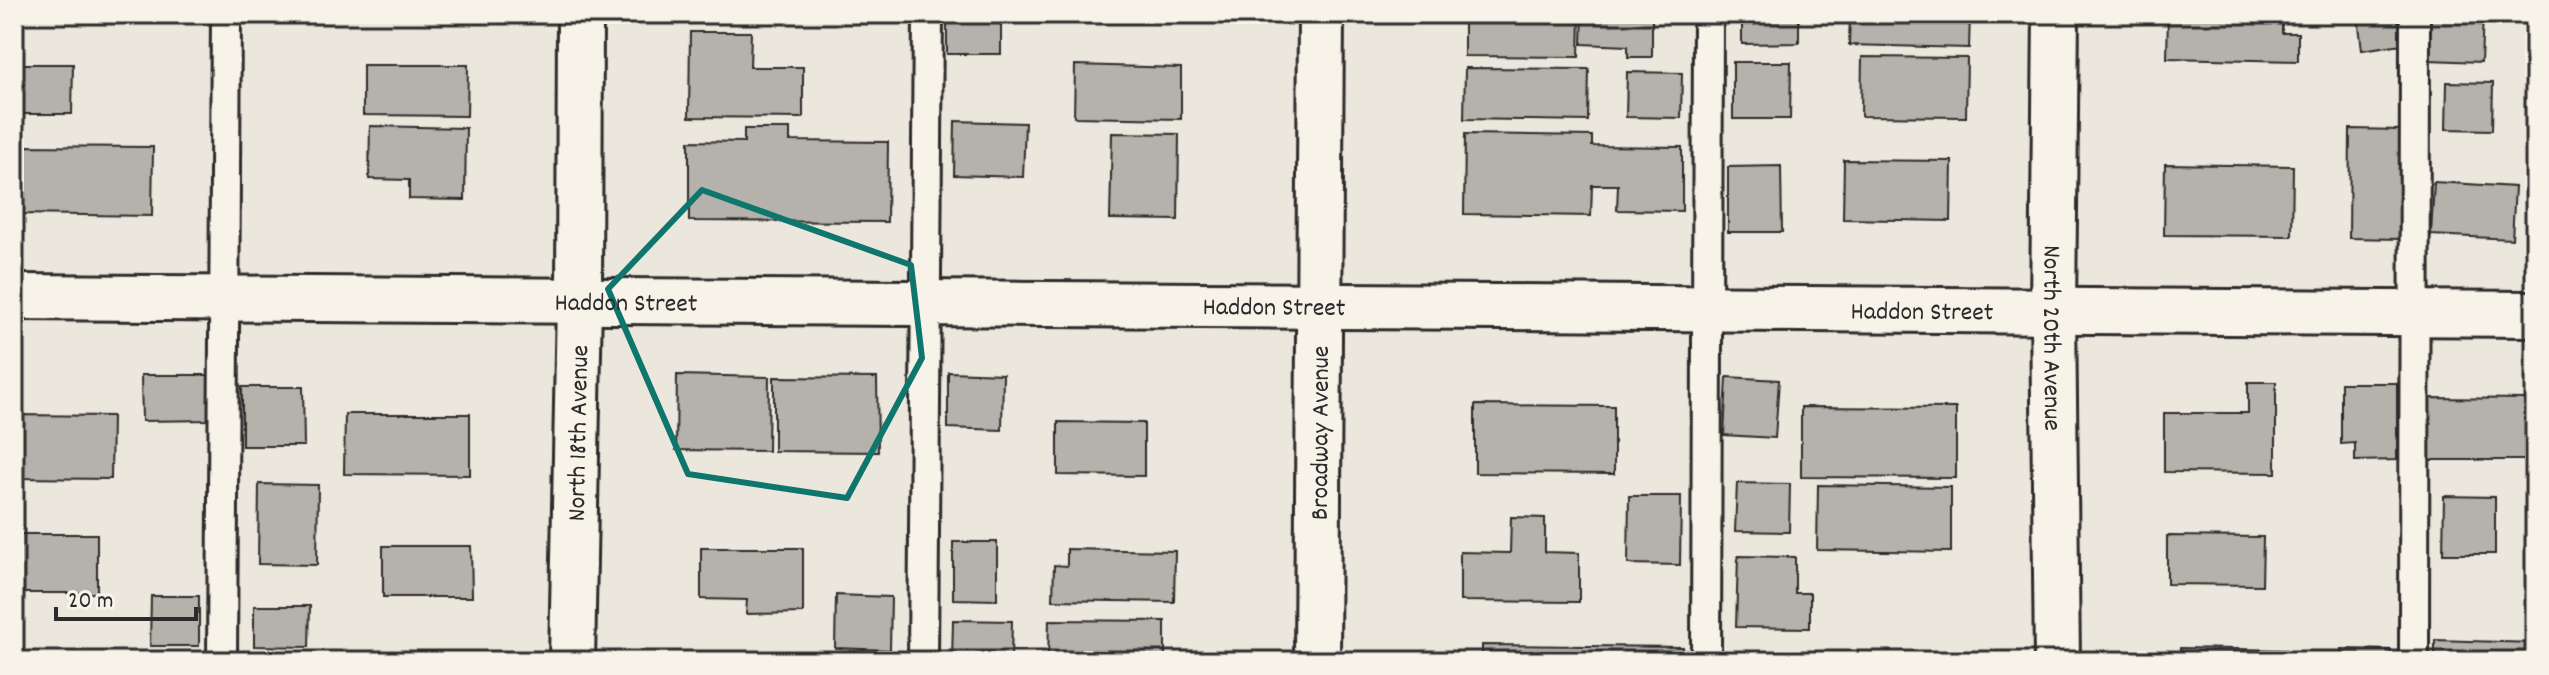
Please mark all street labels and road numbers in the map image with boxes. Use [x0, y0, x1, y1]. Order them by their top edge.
street label: North 20th Avenue [2031, 245, 2069, 431]
street label: Haddon Street [554, 286, 698, 324]
street label: Haddon Street [1202, 290, 1346, 328]
street label: Haddon Street [1850, 294, 1994, 332]
street label: North 18th Avenue [560, 345, 600, 522]
street label: Broadway Avenue [1303, 346, 1341, 520]

